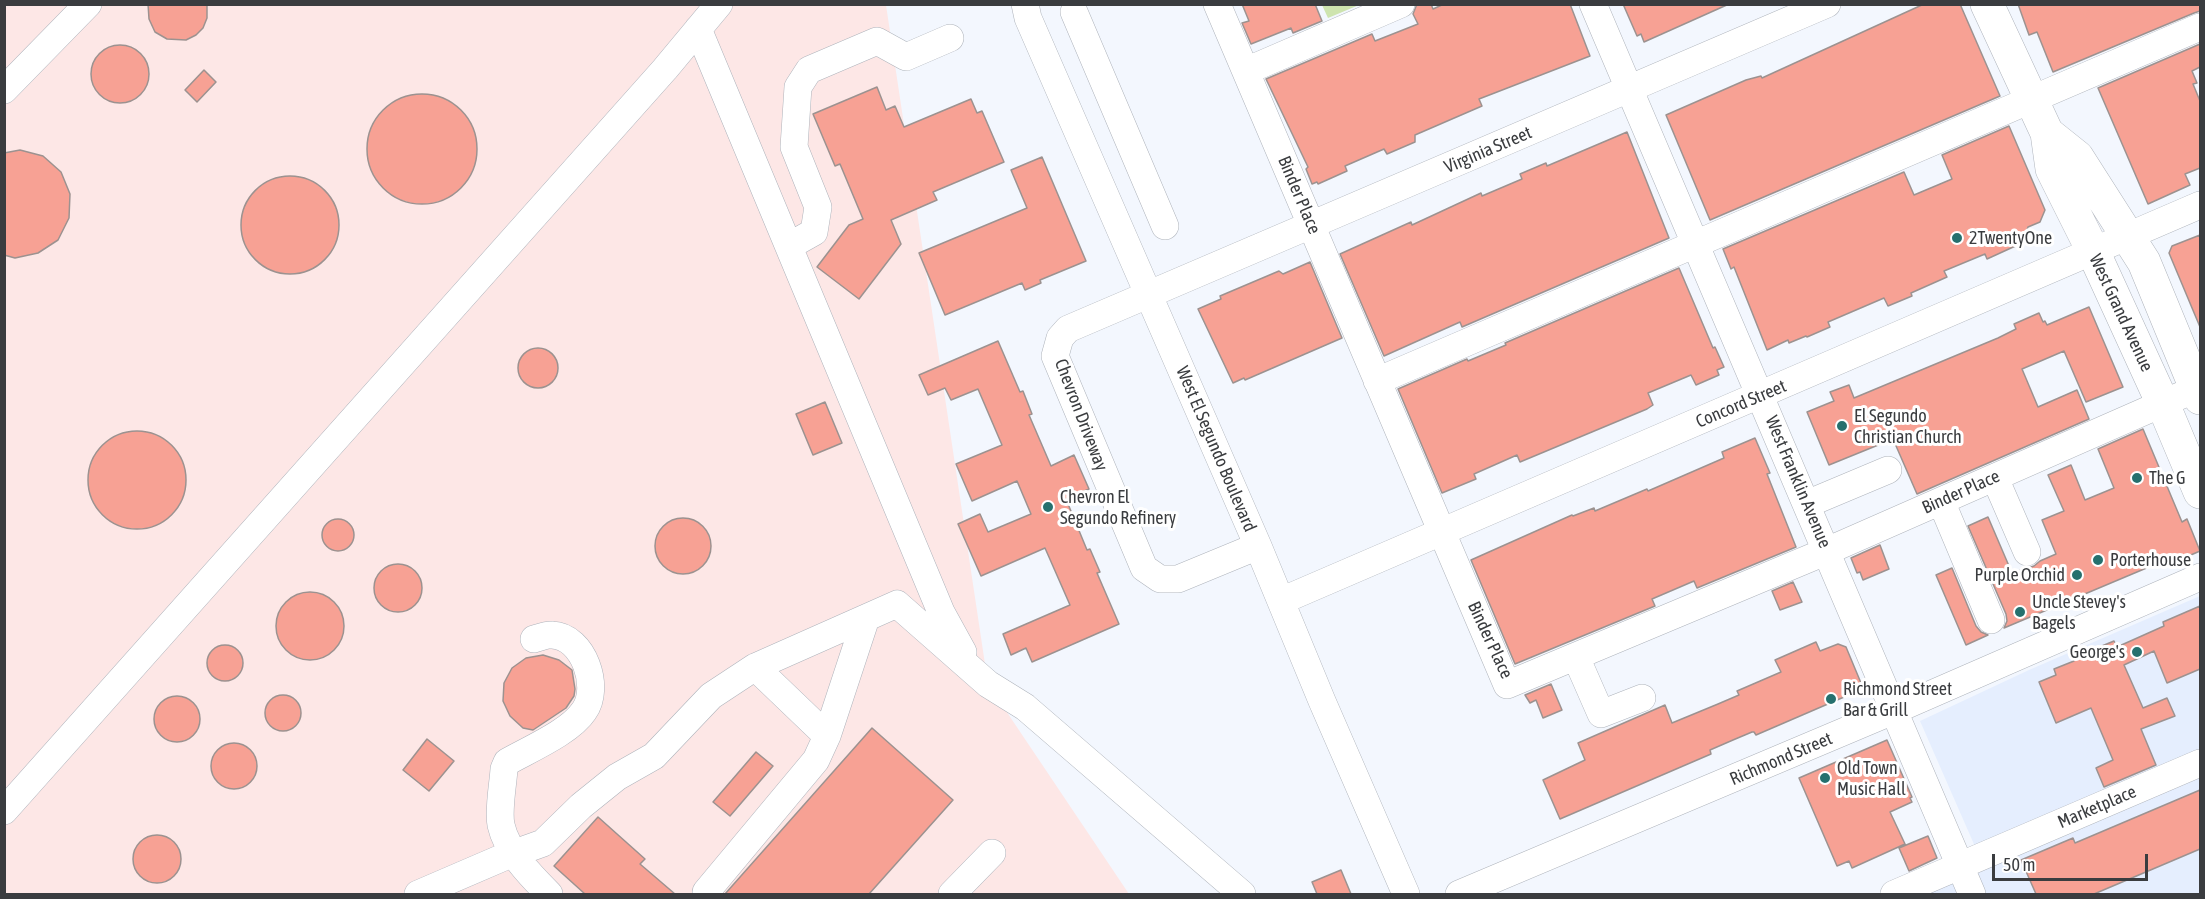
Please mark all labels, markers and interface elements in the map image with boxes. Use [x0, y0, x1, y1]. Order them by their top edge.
street label: Virginia Street [1441, 122, 1535, 178]
street label: Binder Place [1273, 153, 1325, 237]
place label: 2TwentyOne [1969, 227, 2052, 249]
marker: 2TwentyOne [1950, 231, 1964, 245]
street label: West Grand Avenue [2084, 251, 2158, 375]
street label: Chevron Driveway [1050, 356, 1112, 474]
street label: West El Segundo Boulevard [1171, 363, 1261, 535]
street label: Concord Street [1692, 375, 1790, 433]
place label: El Segundo Christian Church [1854, 405, 1962, 448]
street label: West Franklin Avenue [1760, 413, 1836, 551]
marker: El Segundo Christian Church [1835, 419, 1849, 433]
street label: Binder Place [1919, 465, 2003, 519]
place label: The G [2149, 467, 2185, 489]
marker: The G [2130, 471, 2144, 485]
place label: Chevron El Segundo Refinery [1060, 486, 1176, 528]
marker: Chevron El Segundo Refinery [1041, 500, 1055, 514]
place label: Porterhouse [2110, 549, 2191, 571]
marker: Porterhouse [2091, 553, 2105, 567]
place label: Purple Orchid [1975, 564, 2065, 586]
marker: Purple Orchid [2070, 568, 2084, 582]
place label: Uncle Stevey's Bagels [2032, 591, 2126, 634]
street label: Binder Place [1463, 598, 1517, 682]
marker: Uncle Stevey's Bagels [2013, 605, 2027, 619]
place label: George's [2070, 641, 2125, 663]
marker: George's [2130, 645, 2144, 659]
place label: Richmond Street Bar & Grill [1843, 678, 1952, 720]
marker: Richmond Street Bar & Grill [1824, 692, 1838, 706]
street label: Richmond Street [1727, 728, 1835, 790]
place label: Old Town Music Hall [1837, 757, 1906, 800]
marker: Old Town Music Hall [1818, 771, 1832, 785]
street label: Marketplace [2055, 781, 2139, 833]
scale bar [1995, 842, 2151, 880]
text: 50 m [2003, 854, 2035, 875]

